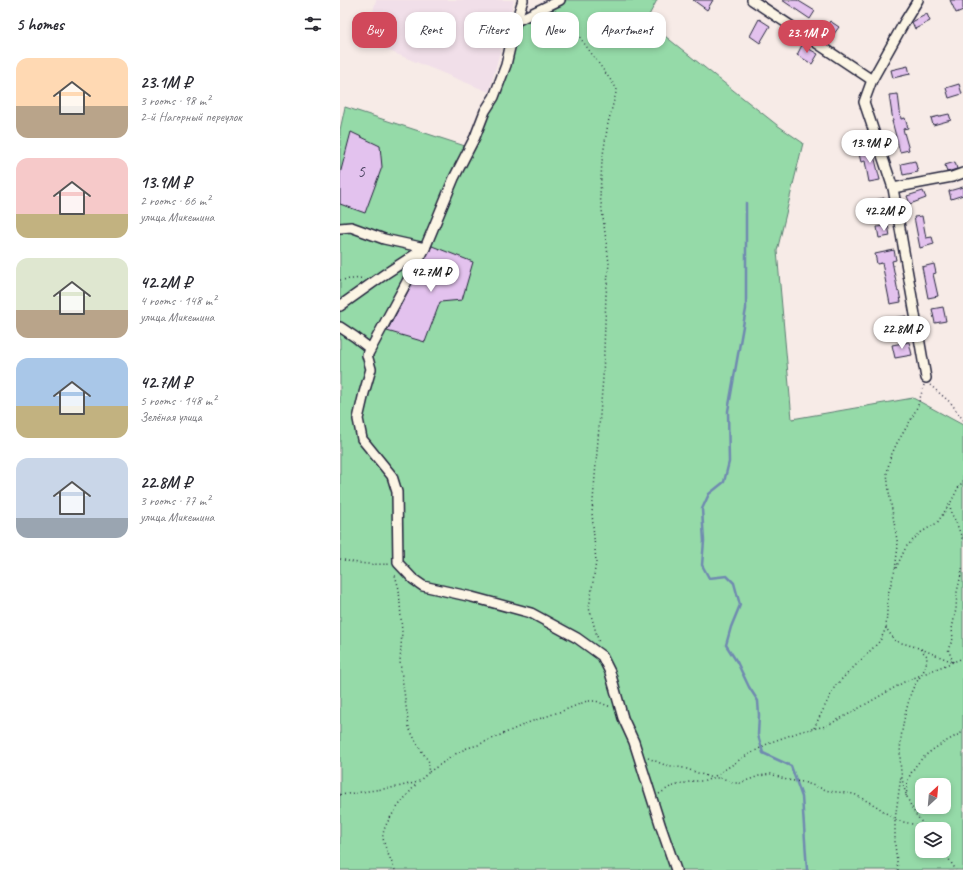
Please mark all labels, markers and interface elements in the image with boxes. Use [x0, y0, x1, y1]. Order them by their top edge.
chip: Buy [352, 12, 397, 48]
chip: Rent [405, 12, 456, 48]
chip: Filters [464, 12, 523, 48]
chip: New [531, 12, 579, 48]
chip: Apartment [587, 12, 666, 48]
icon: filters [302, 13, 324, 35]
text: 5 homes [16, 14, 64, 35]
pin: 23.1M ₽ [770, 20, 844, 54]
text: 23.1M ₽ [787, 25, 827, 41]
text: 23.1M ₽ [140, 72, 192, 93]
icon: home [48, 74, 96, 122]
text: 3 rooms · 98 m² [140, 93, 210, 109]
text: 2-й Нагорный переулок [140, 109, 242, 125]
pin: 13.9M ₽ [833, 130, 907, 164]
text: 13.9M ₽ [850, 135, 890, 151]
house number: 5 [357, 161, 366, 182]
text: 13.9M ₽ [140, 172, 191, 193]
icon: home [48, 174, 96, 222]
text: 2 rooms · 66 m² [140, 193, 210, 209]
pin: 42.2M ₽ [847, 198, 921, 232]
text: 42.2M ₽ [864, 203, 904, 219]
text: улица Микешина [140, 209, 214, 225]
pin: 42.7M ₽ [394, 259, 468, 293]
text: 42.7M ₽ [411, 264, 451, 280]
text: 42.2M ₽ [140, 272, 192, 293]
icon: home [48, 274, 96, 322]
text: 4 rooms · 148 m² [140, 293, 216, 309]
text: улица Микешина [140, 309, 214, 325]
pin: 22.8M ₽ [865, 316, 939, 350]
text: 22.8M ₽ [882, 321, 922, 337]
text: 42.7M ₽ [140, 372, 192, 393]
icon: home [48, 374, 96, 422]
text: 5 rooms · 148 m² [140, 393, 216, 409]
text: Зелёная улица [140, 409, 202, 425]
text: 22.8M ₽ [140, 472, 192, 493]
icon: home [48, 474, 96, 522]
text: 3 rooms · 77 m² [140, 493, 210, 509]
text: улица Микешина [140, 509, 214, 525]
north arrow [915, 778, 951, 814]
map controls [915, 778, 951, 858]
button: layers [915, 822, 951, 858]

